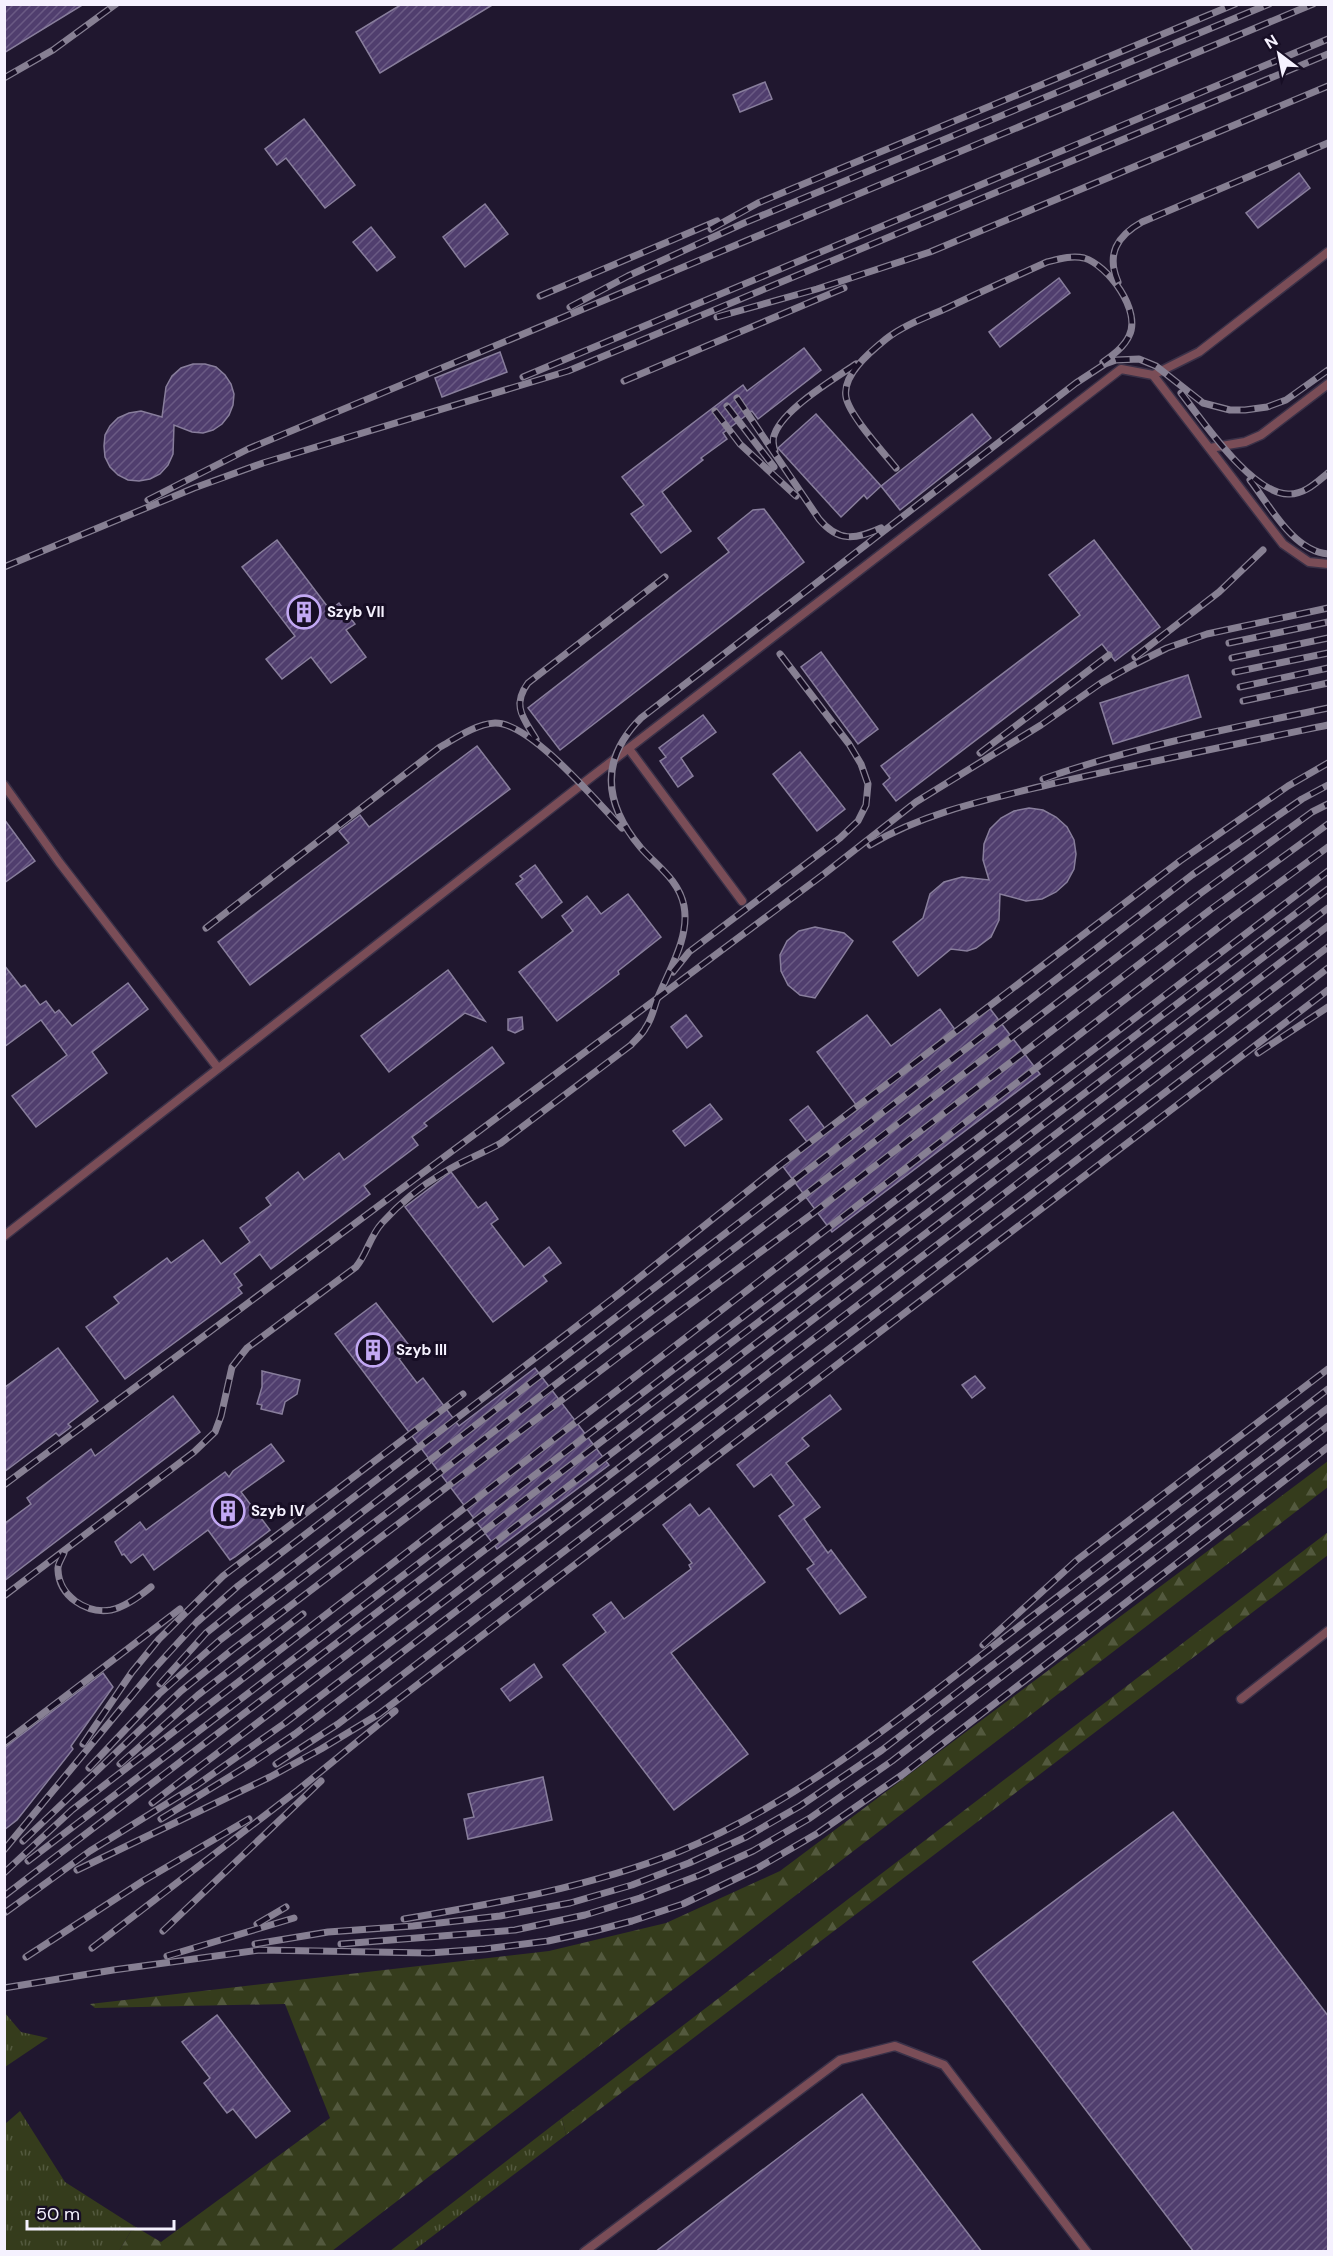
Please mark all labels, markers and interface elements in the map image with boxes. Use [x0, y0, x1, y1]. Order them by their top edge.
north arrow [1249, 24, 1309, 84]
text: N [1261, 30, 1282, 54]
building icon: Szyb VII [286, 594, 322, 630]
place label: Szyb VII [327, 602, 385, 622]
building icon: Szyb III [355, 1332, 391, 1368]
place label: Szyb III [396, 1340, 447, 1360]
building icon: Szyb IV [210, 1493, 246, 1529]
place label: Szyb IV [251, 1501, 305, 1521]
scale bar [27, 2193, 174, 2231]
text: 50 m [36, 2202, 80, 2226]

